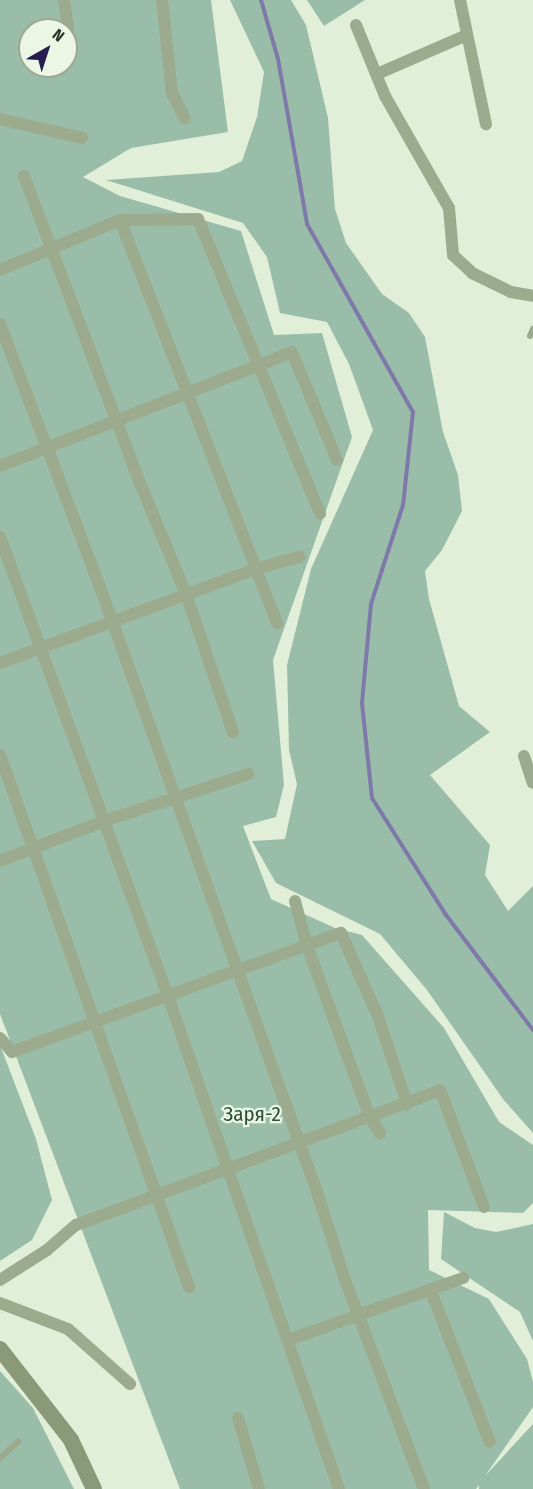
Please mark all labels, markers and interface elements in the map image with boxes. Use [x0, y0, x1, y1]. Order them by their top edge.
north arrow [18, 18, 78, 78]
text: N [49, 25, 68, 46]
park label: Заря-2 [223, 1101, 281, 1127]

